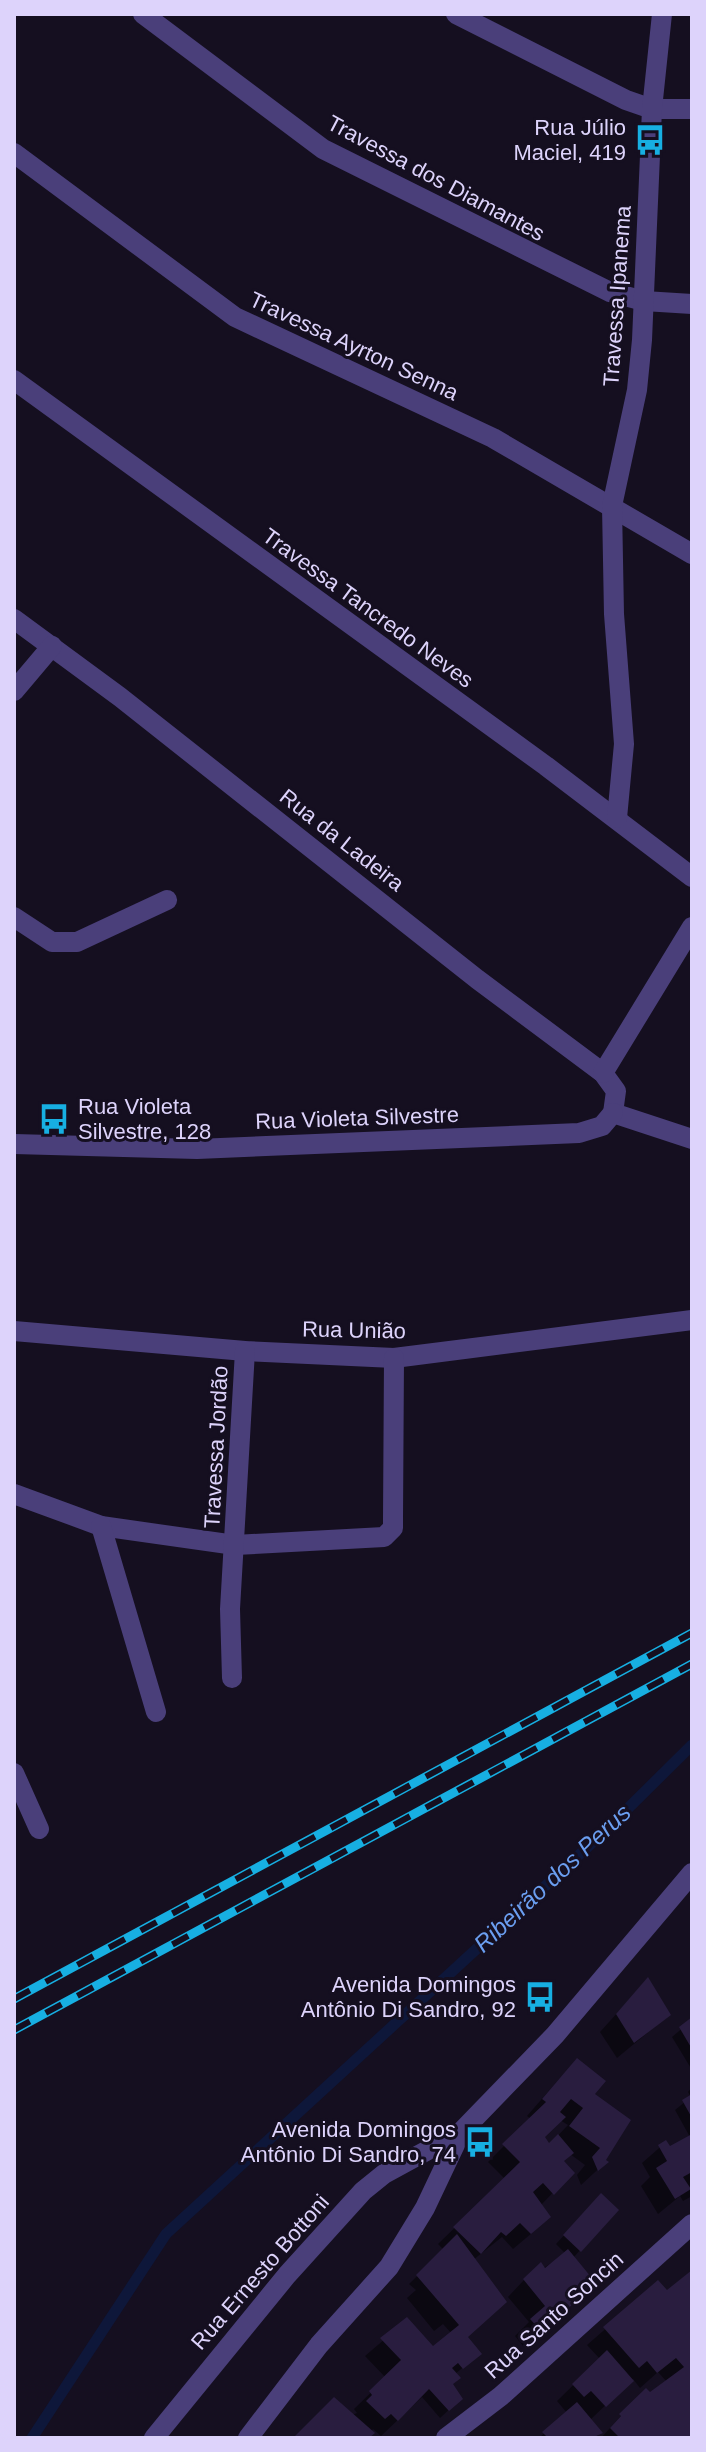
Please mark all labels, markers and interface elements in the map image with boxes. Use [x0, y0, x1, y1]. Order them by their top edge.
street label: Travessa dos Diamantes [323, 110, 549, 246]
place label: Rua Júlio Maciel, 419 [513, 115, 626, 165]
bus stop icon: Rua Júlio Maciel, 419 [633, 123, 667, 157]
street label: Travessa Ipanema [598, 204, 636, 387]
street label: Travessa Ayrton Senna [246, 287, 463, 406]
street label: Travessa Tancredo Neves [258, 523, 478, 693]
street label: Rua da Ladeira [275, 784, 410, 897]
place label: Rua Violeta Silvestre, 128 [78, 1094, 211, 1144]
bus stop icon: Rua Violeta Silvestre, 128 [37, 1102, 71, 1136]
street label: Rua Violeta Silvestre [255, 1102, 459, 1134]
street label: Rua União [302, 1317, 406, 1343]
street label: Travessa Jordão [199, 1365, 233, 1529]
water label: Ribeirão dos Perus [468, 1799, 636, 1957]
place label: Avenida Domingos Antônio Di Sandro, 92 [301, 1972, 516, 2022]
bus stop icon: Avenida Domingos Antônio Di Sandro, 92 [523, 1980, 557, 2014]
place label: Avenida Domingos Antônio Di Sandro, 74 [241, 2117, 456, 2167]
bus stop icon: Avenida Domingos Antônio Di Sandro, 74 [463, 2125, 497, 2159]
street label: Rua Ernesto Bottoni [186, 2189, 334, 2355]
street label: Rua Santo Soncin [480, 2246, 628, 2384]

